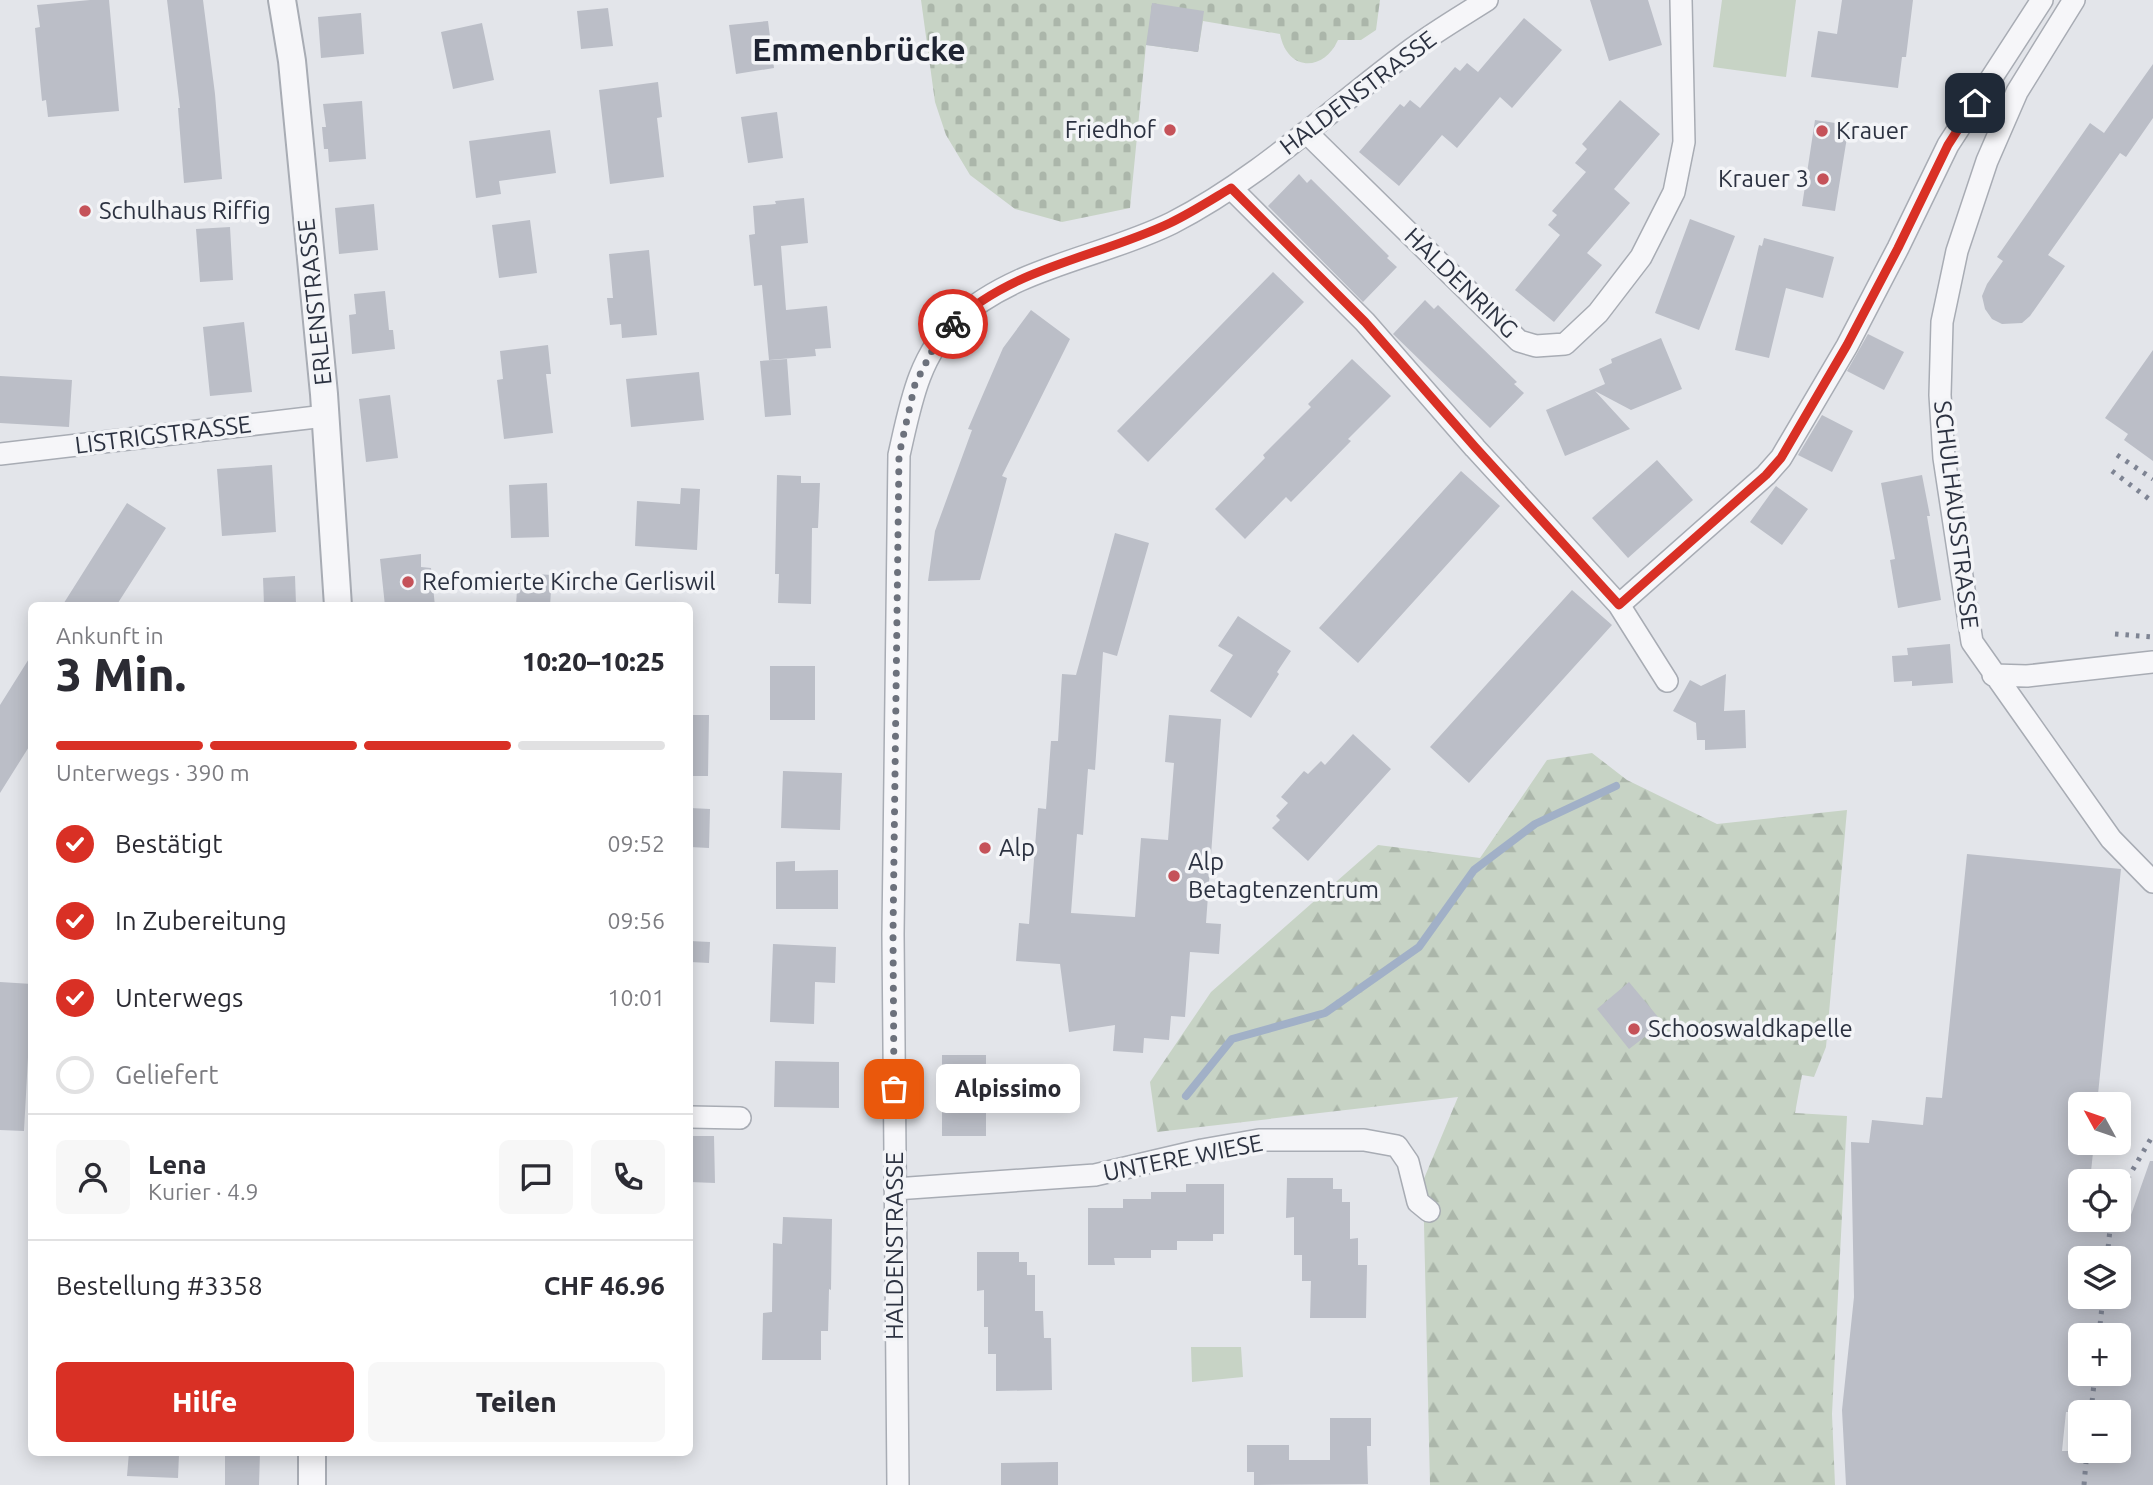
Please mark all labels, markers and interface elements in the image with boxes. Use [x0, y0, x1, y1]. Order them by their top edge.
street label: HALDENSTRASSE [1274, 25, 1441, 160]
district label: Emmenbrücke [752, 31, 966, 67]
pin [1945, 73, 2005, 133]
icon: home [1956, 84, 1994, 122]
place label: Friedhof [1065, 116, 1157, 143]
place label: Krauer [1836, 117, 1908, 144]
marker: Friedhof [1162, 122, 1178, 138]
marker: Krauer [1814, 123, 1830, 139]
place label: Krauer 3 [1718, 165, 1809, 192]
marker: Krauer 3 [1815, 171, 1831, 187]
place label: Schulhaus Riffig [99, 197, 271, 224]
marker: Schulhaus Riffig [77, 203, 93, 219]
street label: ERLENSTRASSE [292, 217, 337, 387]
street label: HALDENRING [1399, 222, 1523, 343]
courier [918, 289, 988, 359]
icon: bike [934, 305, 972, 343]
street label: SCHULHAUSSTRASSE [1929, 399, 1984, 631]
street label: LISTRIGSTRASSE [73, 410, 253, 459]
place label: Refomierte Kirche Gerliswil [422, 568, 715, 595]
marker: Refomierte Kirche Gerliswil [400, 574, 416, 590]
text: Ankunft in [56, 623, 164, 648]
text: 10:20–10:25 [522, 647, 665, 676]
text: 3 Min. [56, 648, 186, 700]
text: Unterwegs · 390 m [56, 760, 250, 785]
icon: check [56, 825, 94, 863]
text: Bestätigt [115, 829, 222, 858]
text: 09:52 [607, 831, 665, 856]
place label: Alp [999, 834, 1035, 861]
marker: Alp [977, 840, 993, 856]
place label: Alp Betagtenzentrum [1188, 848, 1379, 903]
marker: Alp Betagtenzentrum [1166, 868, 1182, 884]
icon: check [56, 902, 94, 940]
text: In Zubereitung [115, 906, 287, 935]
text: 09:56 [607, 908, 665, 933]
icon: check [56, 979, 94, 1017]
text: Unterwegs [115, 983, 243, 1012]
text: 10:01 [607, 985, 665, 1010]
place label: Schooswaldkapelle [1648, 1015, 1853, 1042]
marker: Schooswaldkapelle [1626, 1021, 1642, 1037]
pin [864, 1059, 924, 1119]
text: Geliefert [115, 1060, 218, 1089]
callout: Alpissimo [936, 1064, 1080, 1114]
icon: bag [875, 1070, 913, 1108]
text: Alpissimo [954, 1076, 1062, 1101]
north arrow [2068, 1092, 2132, 1155]
map controls [2068, 1092, 2131, 1463]
street label: UNTERE WIESE [1101, 1129, 1265, 1186]
button: person [56, 1140, 130, 1214]
button: chat [499, 1140, 573, 1214]
button: phone [591, 1140, 665, 1214]
text: Lena [148, 1150, 207, 1179]
street label: HALDENSTRASSE [881, 1152, 908, 1340]
button: locate [2068, 1169, 2131, 1232]
text: Kurier · 4.9 [148, 1179, 259, 1204]
button: layers [2068, 1246, 2131, 1309]
text: Bestellung #3358 [56, 1271, 263, 1300]
text: CHF 46.96 [544, 1271, 665, 1300]
button: + [2068, 1323, 2131, 1386]
button: Hilfe [56, 1362, 354, 1442]
button: Teilen [368, 1362, 665, 1442]
button: − [2068, 1400, 2131, 1463]

